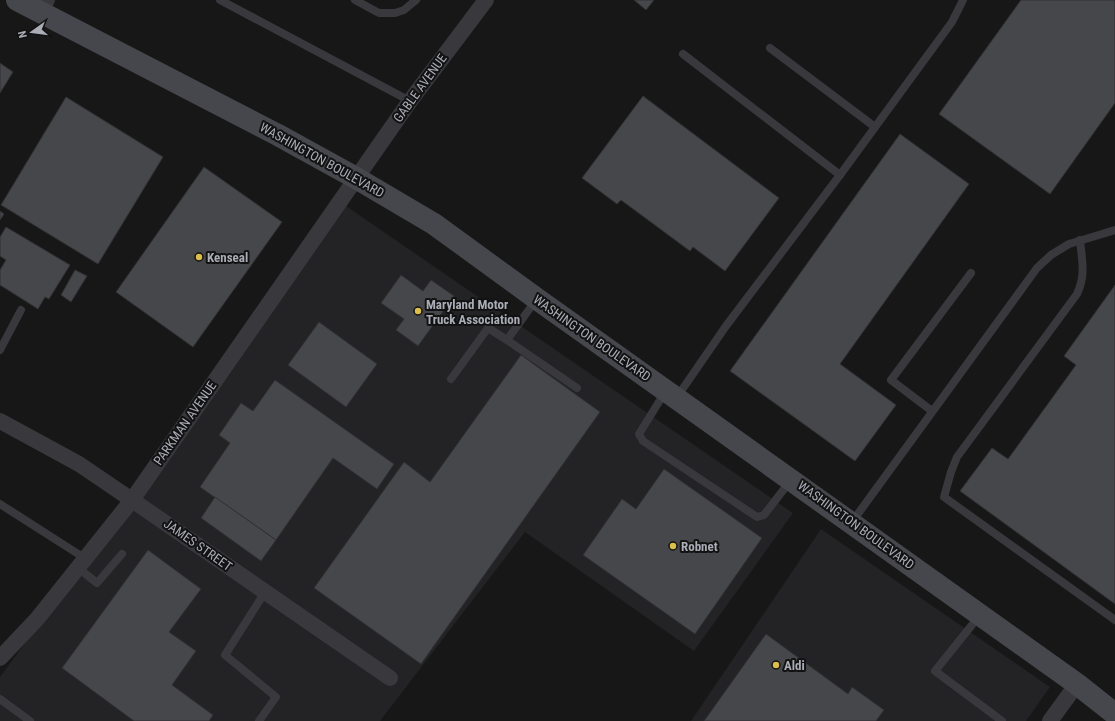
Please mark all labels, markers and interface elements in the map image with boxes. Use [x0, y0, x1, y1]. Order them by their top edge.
north arrow [12, 12, 52, 52]
text: N [16, 29, 30, 39]
street label: GABLE AVENUE [390, 51, 450, 125]
street label: WASHINGTON BOULEVARD [257, 120, 387, 200]
place label: Kenseal [207, 250, 248, 265]
marker: Kenseal [194, 252, 204, 262]
street label: WASHINGTON BOULEVARD [530, 292, 654, 384]
place label: Maryland Motor Truck Association [426, 297, 520, 327]
marker: Maryland Motor Truck Association [413, 306, 423, 316]
street label: PARKMAN AVENUE [151, 378, 219, 468]
street label: WASHINGTON BOULEVARD [795, 478, 917, 572]
street label: JAMES STREET [161, 516, 235, 574]
place label: Robnet [681, 539, 718, 554]
marker: Robnet [668, 541, 678, 551]
place label: Aldi [784, 658, 805, 673]
marker: Aldi [771, 660, 781, 670]

